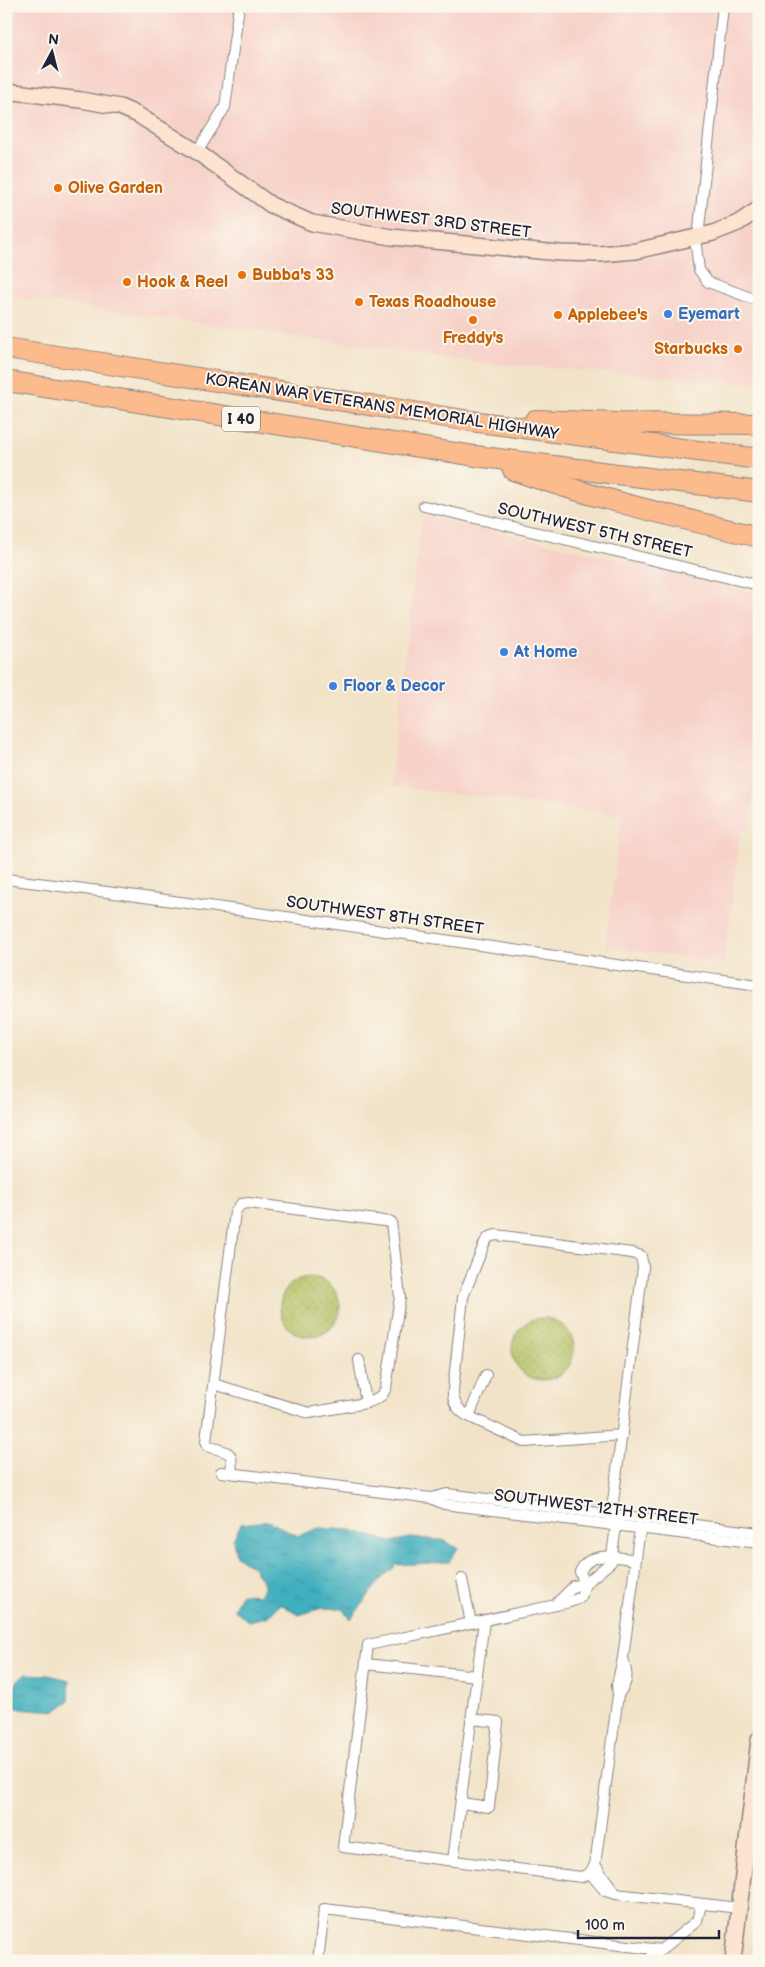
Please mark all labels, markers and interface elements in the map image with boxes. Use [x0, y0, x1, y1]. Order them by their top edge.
north arrow [28, 28, 78, 78]
text: N [47, 31, 60, 49]
place label: Olive Garden [68, 179, 163, 198]
marker: Olive Garden [52, 182, 64, 194]
street label: SOUTHWEST 3RD STREET [330, 199, 533, 243]
place label: Bubba's 33 [252, 266, 334, 285]
marker: Bubba's 33 [236, 269, 248, 281]
place label: Hook & Reel [137, 273, 228, 292]
marker: Hook & Reel [121, 276, 133, 288]
place label: Texas Roadhouse [369, 293, 496, 312]
marker: Texas Roadhouse [353, 296, 365, 308]
place label: Eyemart [678, 305, 740, 324]
place label: Applebee's [567, 306, 648, 325]
marker: Eyemart [662, 308, 674, 320]
marker: Applebee's [552, 309, 564, 321]
marker: Freddy's [467, 314, 479, 326]
place label: Freddy's [443, 329, 503, 348]
place label: Starbucks [654, 340, 728, 359]
marker: Starbucks [732, 343, 744, 355]
street label: KOREAN WAR VETERANS MEMORIAL HIGHWAY [204, 370, 561, 444]
road number: I 40 [222, 406, 260, 432]
street label: SOUTHWEST 5TH STREET [496, 499, 694, 563]
place label: At Home [513, 643, 577, 662]
marker: At Home [498, 646, 510, 658]
place label: Floor & Decor [343, 677, 446, 696]
marker: Floor & Decor [327, 680, 339, 692]
street label: SOUTHWEST 8TH STREET [285, 893, 485, 939]
street label: SOUTHWEST 12TH STREET [493, 1486, 700, 1530]
scale bar [578, 1907, 719, 1939]
text: 100 m [585, 1916, 625, 1935]

